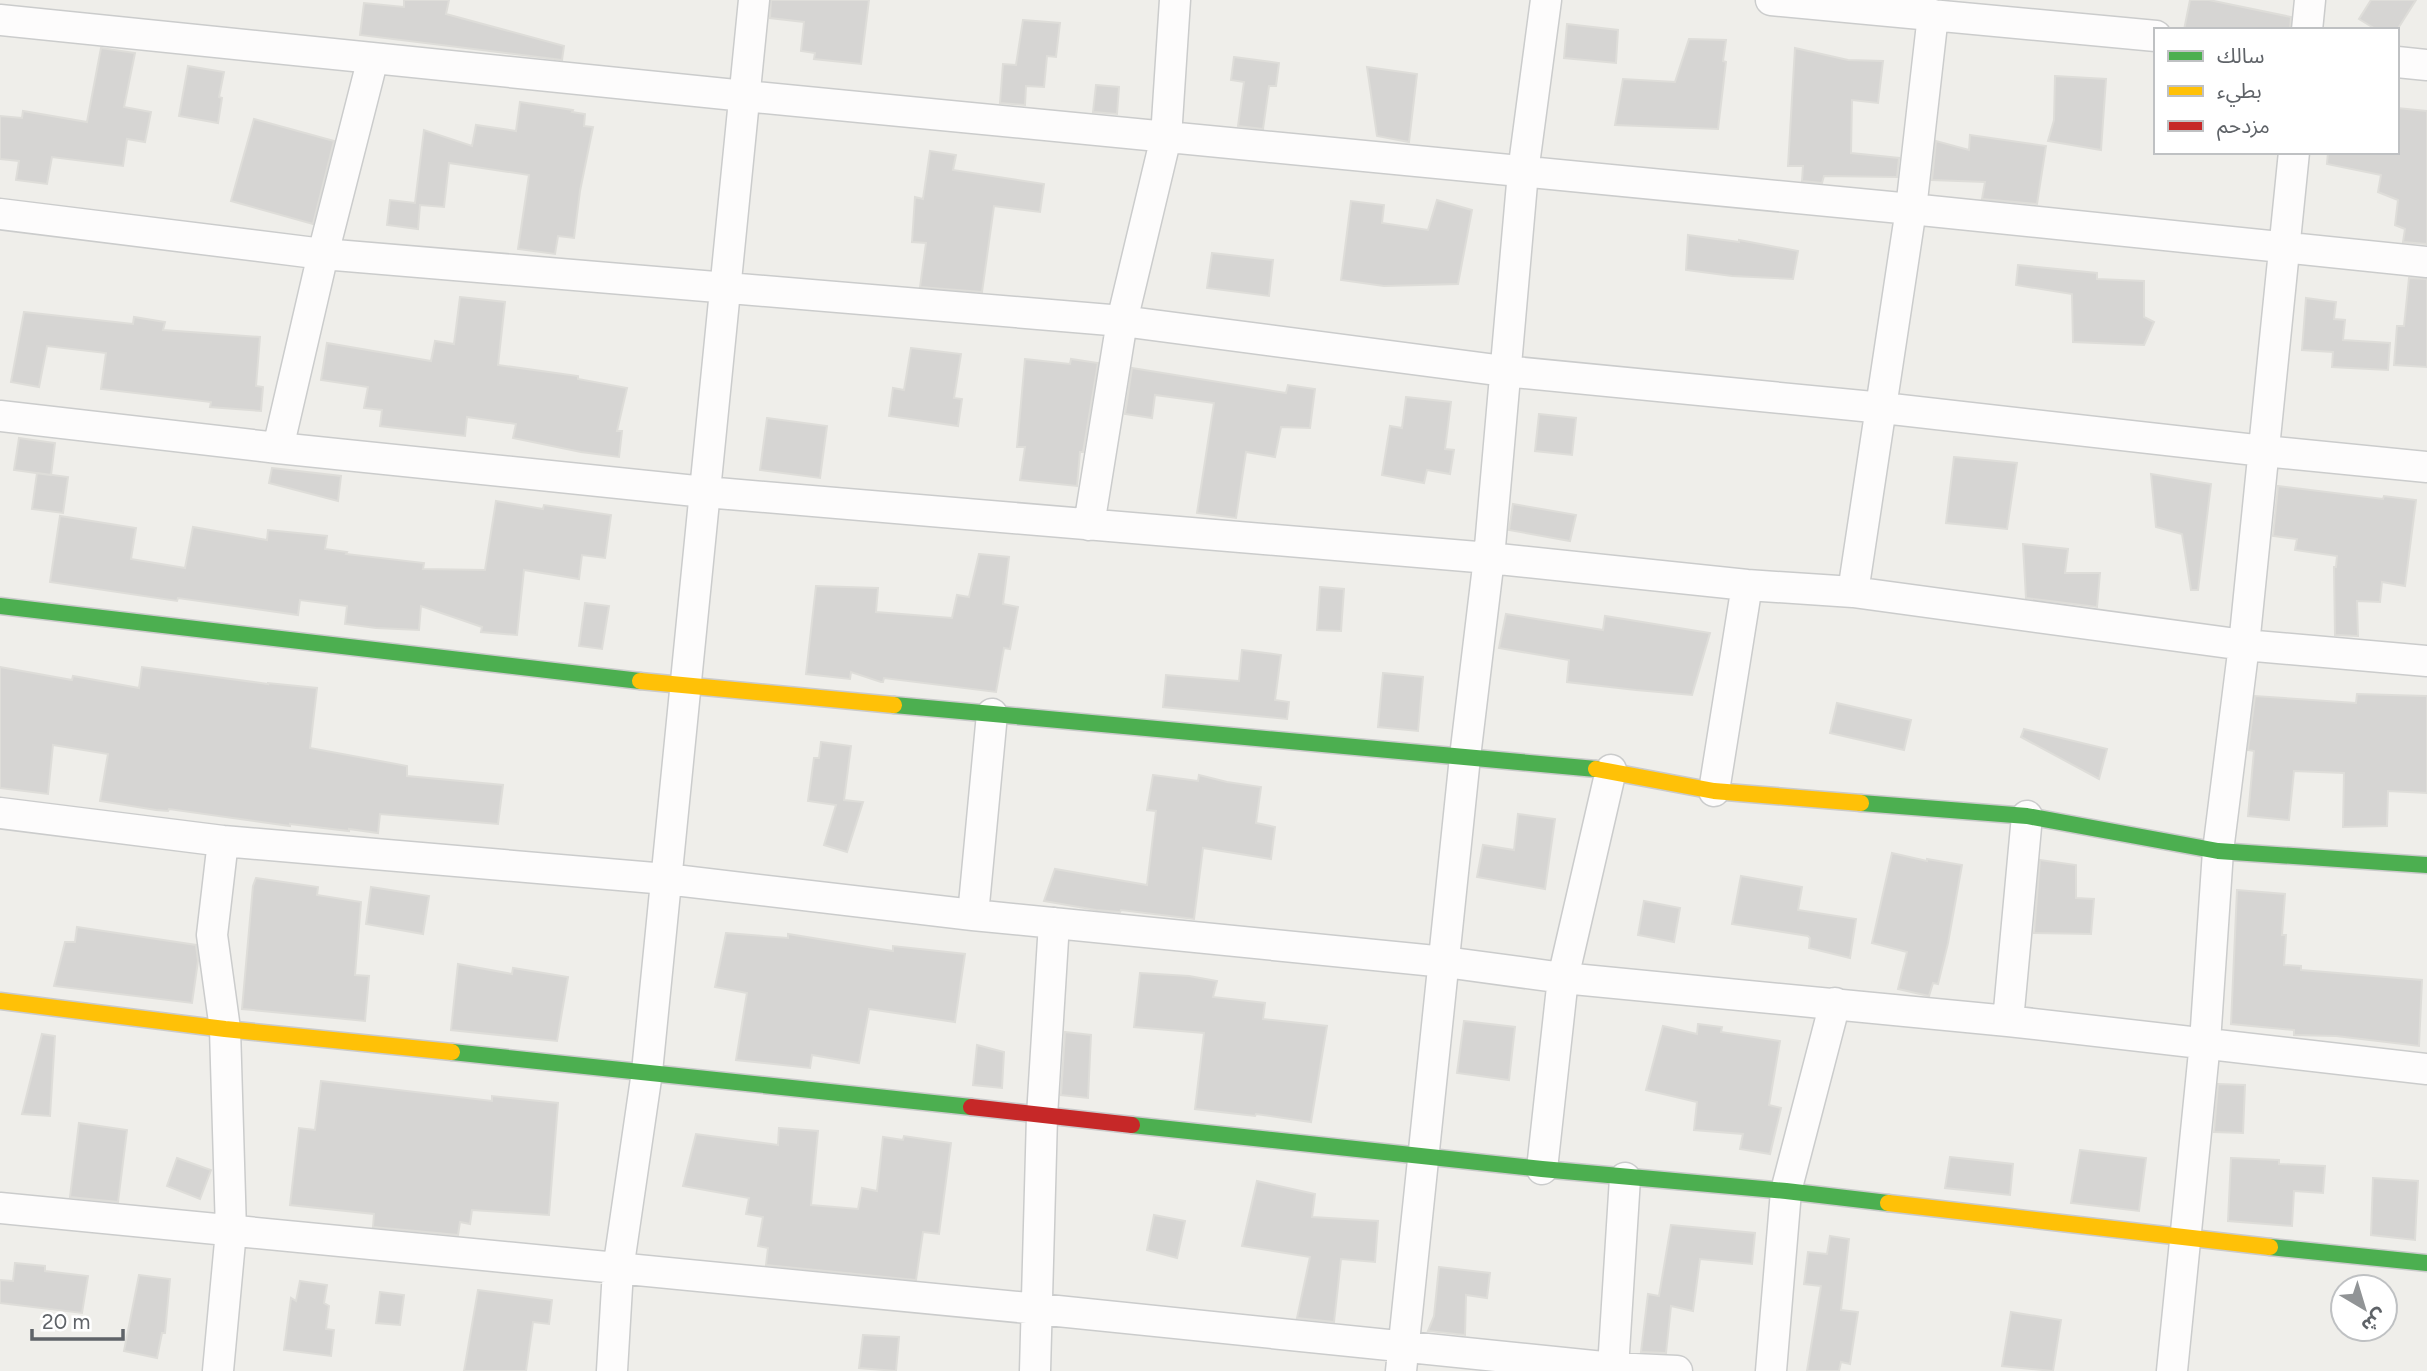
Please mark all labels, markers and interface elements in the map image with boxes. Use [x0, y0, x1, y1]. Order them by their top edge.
legend [2154, 28, 2399, 154]
text: سالك [2217, 43, 2264, 68]
text: بطيء [2217, 78, 2262, 107]
text: مزدحم [2217, 113, 2270, 141]
north arrow [2329, 1273, 2399, 1343]
scale bar [32, 1298, 122, 1342]
text: ش [2357, 1304, 2391, 1338]
text: 20 m [42, 1309, 90, 1334]

